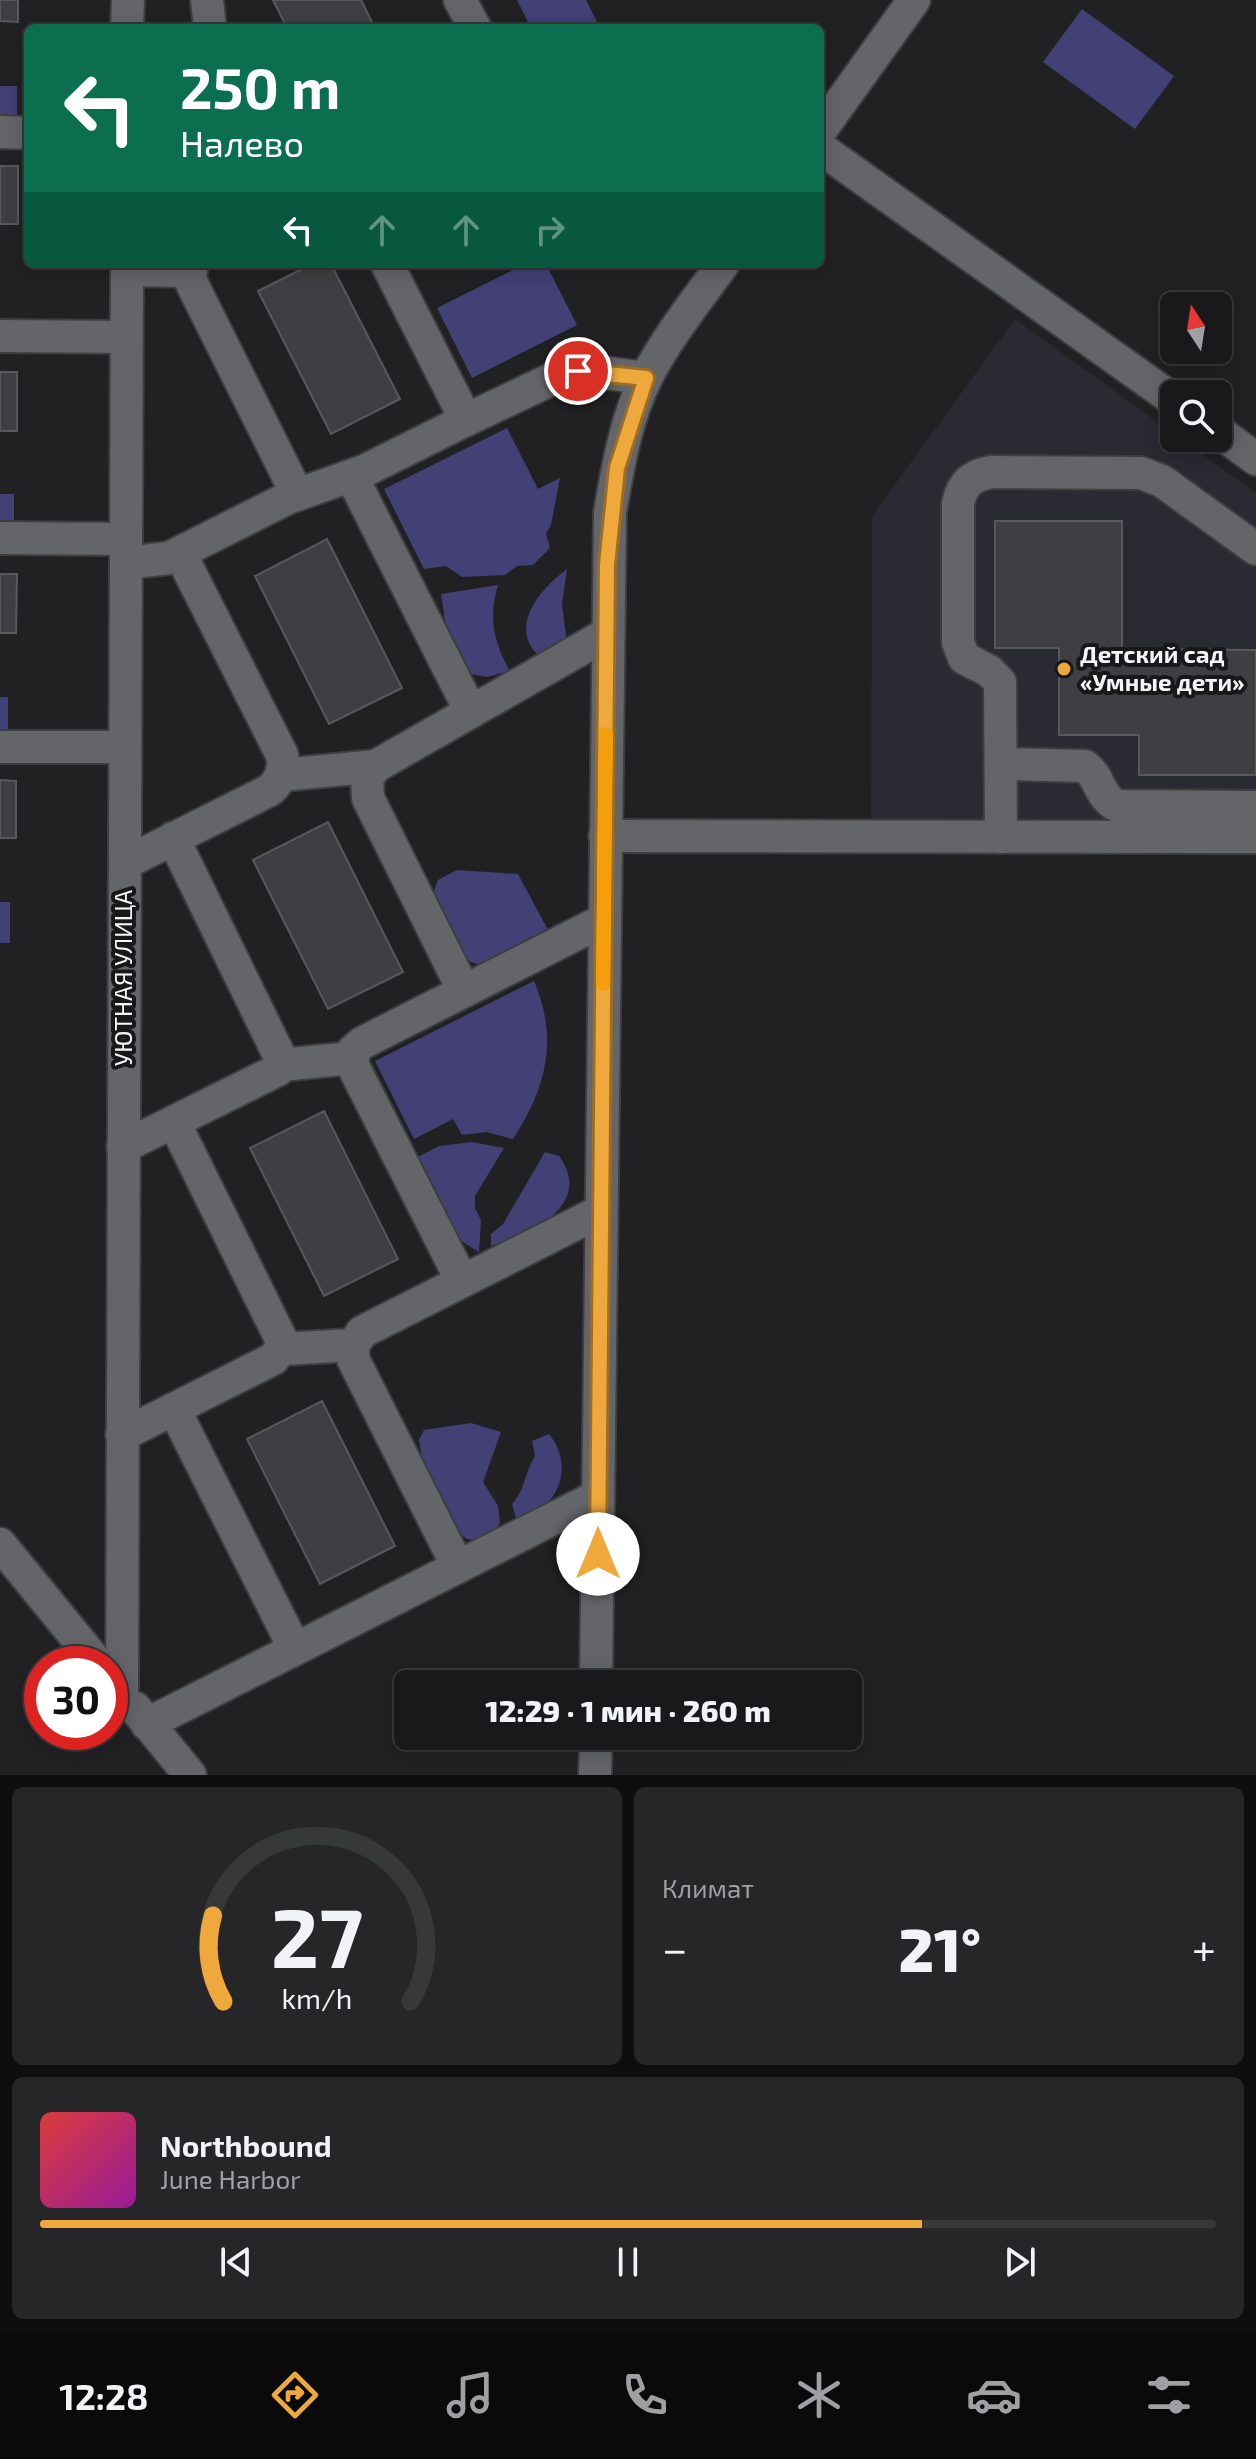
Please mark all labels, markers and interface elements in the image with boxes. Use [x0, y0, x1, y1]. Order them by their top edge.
text: 250 m [180, 53, 340, 120]
icon: left [48, 56, 152, 160]
text: Налево [180, 121, 304, 164]
icon: left [276, 208, 320, 252]
icon: ahead [360, 208, 404, 252]
icon: ahead [444, 208, 488, 252]
icon: right [528, 208, 572, 252]
north arrow [1160, 292, 1232, 364]
map controls [1160, 292, 1232, 452]
pin [544, 337, 612, 405]
icon: arrive [556, 349, 600, 393]
button: search [1160, 380, 1232, 452]
place label: Детский сад «Умные дети» [1080, 639, 1245, 696]
marker: Детский сад «Умные дети» [1055, 660, 1073, 678]
street label: УЮТНАЯ УЛИЦА [108, 890, 137, 1066]
position arrow [556, 1512, 640, 1596]
speed limit sign: 30 [24, 1646, 128, 1750]
text: 12:29 · 1 мин · 260 m [485, 1692, 771, 1728]
text: Климат [662, 1872, 754, 1903]
text: 27 [271, 1885, 363, 1985]
text: 21° [898, 1912, 981, 1984]
text: − [662, 1921, 688, 1974]
text: + [1192, 1921, 1216, 1974]
text: km/h [282, 1980, 352, 2015]
text: Northbound [160, 2127, 332, 2163]
text: June Harbor [160, 2163, 301, 2194]
icon: previous [214, 2240, 258, 2284]
icon: pause [606, 2240, 650, 2284]
icon: next [998, 2240, 1042, 2284]
icon: directions [267, 2367, 323, 2423]
icon: music [442, 2367, 498, 2423]
icon: phone [617, 2367, 673, 2423]
icon: climate [791, 2367, 847, 2423]
icon: car [966, 2367, 1022, 2423]
icon: filters [1141, 2367, 1197, 2423]
text: 12:28 [59, 2374, 148, 2417]

